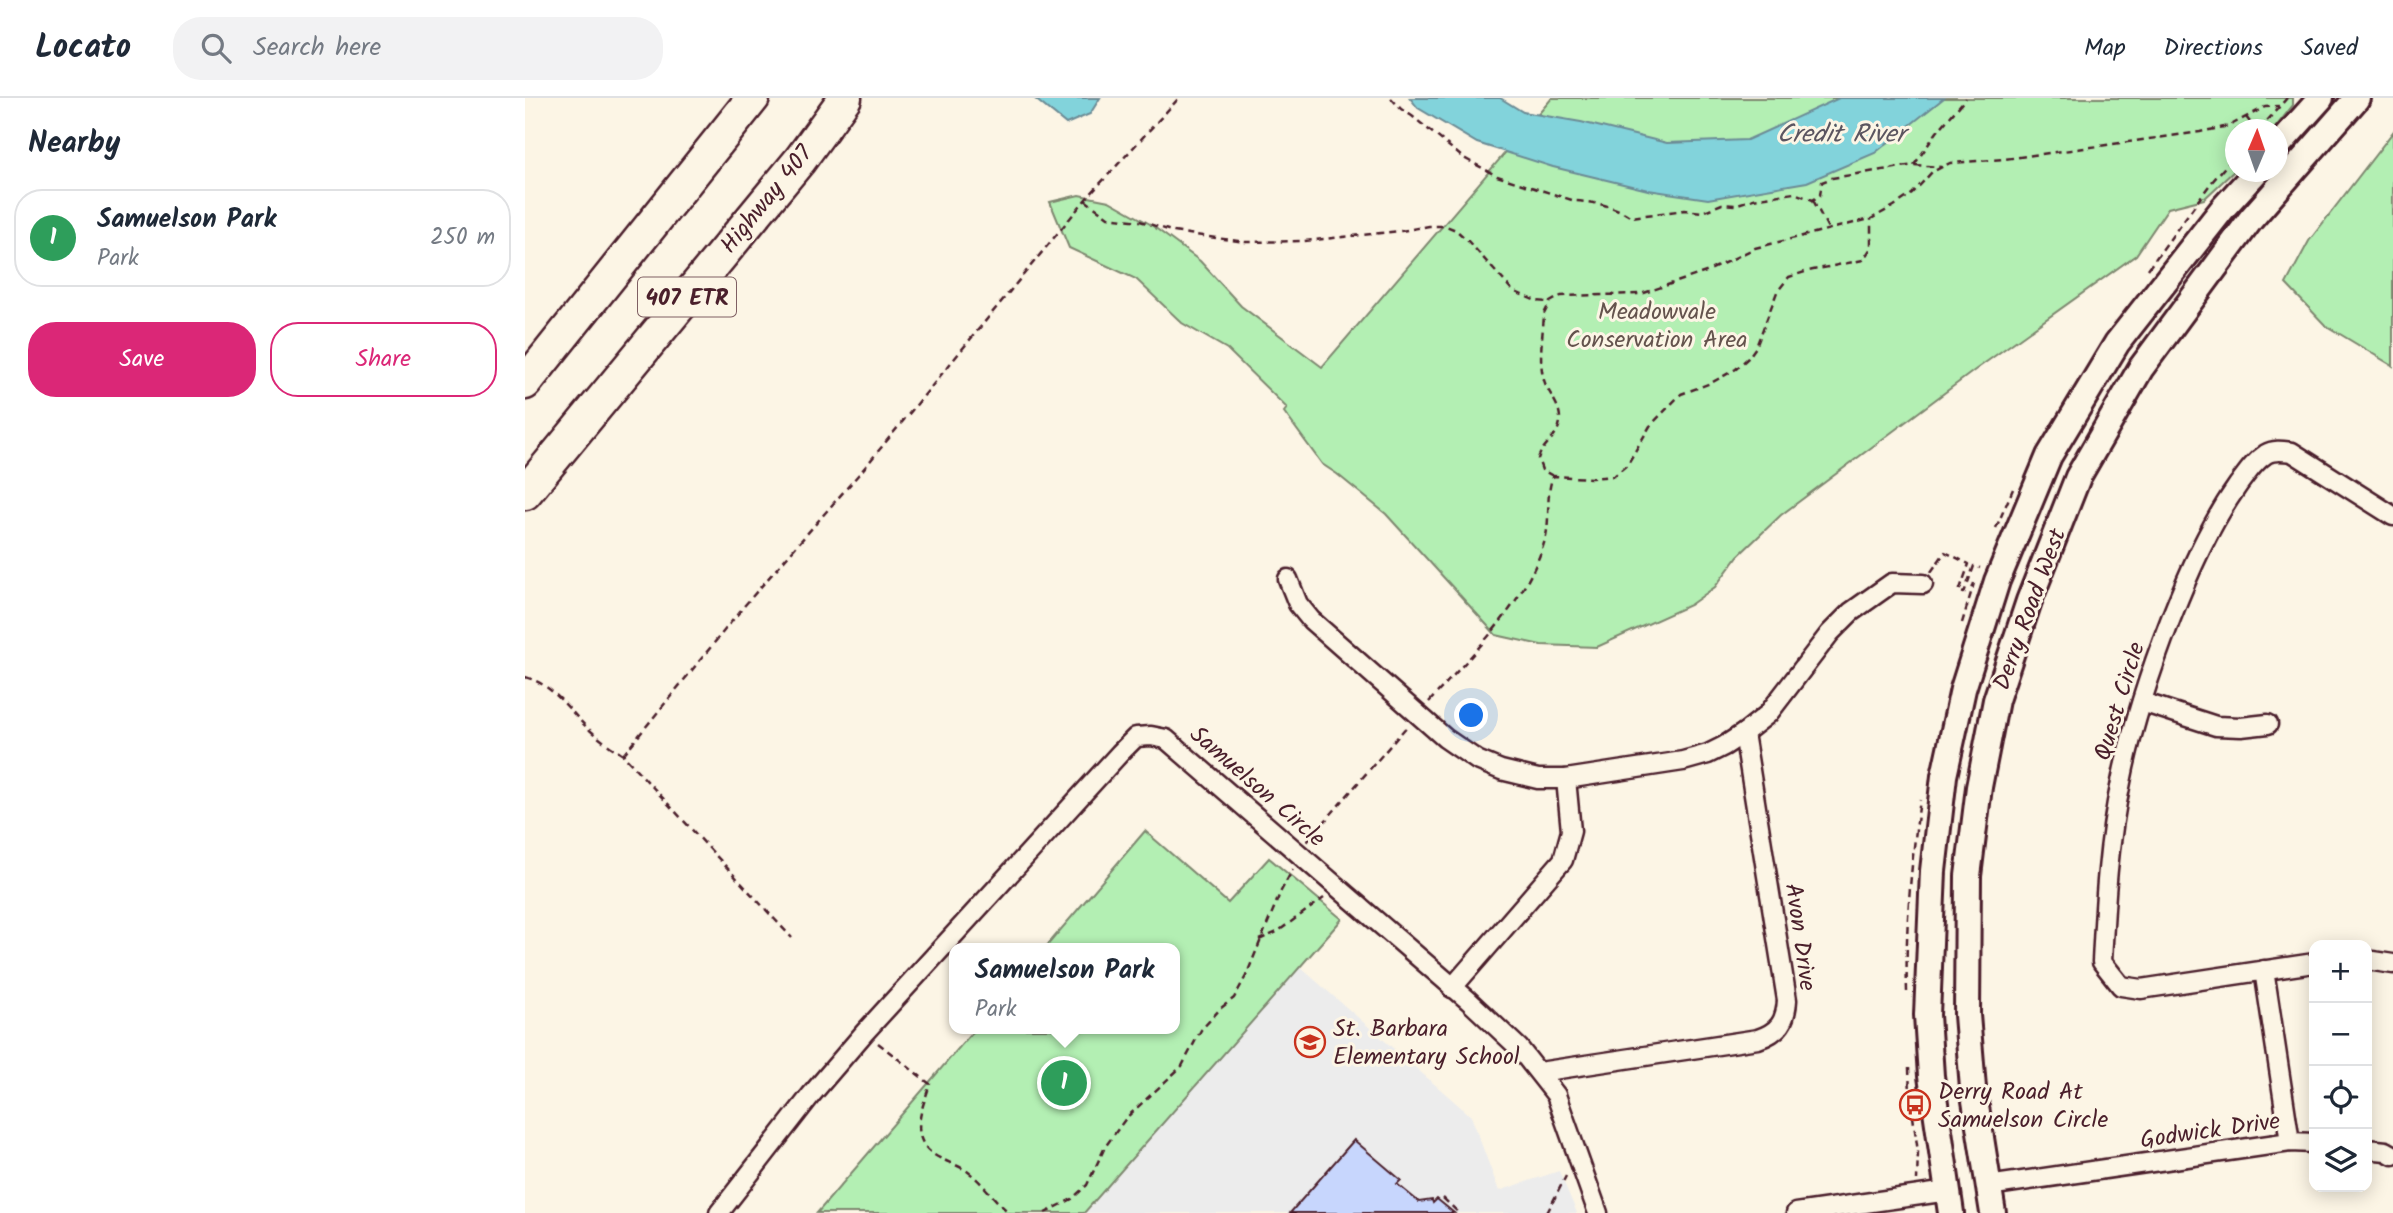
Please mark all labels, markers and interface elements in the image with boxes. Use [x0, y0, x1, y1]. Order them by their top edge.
search box [173, 17, 663, 80]
text: Locato [35, 22, 131, 75]
text: Search here [253, 27, 381, 69]
icon: search [197, 29, 235, 67]
text: Map [2084, 29, 2126, 68]
text: Directions [2164, 29, 2263, 68]
text: Saved [2301, 29, 2358, 68]
water label: Credit River [1777, 114, 1910, 156]
north arrow [2225, 119, 2288, 182]
text: Nearby [28, 120, 120, 168]
street label: Highway 407 [711, 136, 824, 263]
text: Samuelson Park [97, 199, 276, 241]
text: 1 [50, 220, 56, 256]
text: 250 m [430, 220, 495, 256]
text: Park [97, 241, 139, 277]
road number: 407 ETR [638, 278, 736, 316]
park label: Meadowvale Conservation Area [1566, 293, 1748, 360]
button: Save [28, 322, 256, 397]
button: Share [270, 322, 497, 397]
street label: Derry Road West [1983, 522, 2078, 696]
street label: Quest Circle [2084, 637, 2157, 766]
your location [1454, 698, 1488, 732]
street label: Samuelson Circle [1180, 717, 1334, 858]
street label: Avon Drive [1773, 881, 1826, 994]
map controls [2309, 940, 2372, 1192]
button: + [2309, 940, 2372, 1003]
popup [949, 943, 1180, 1034]
text: Samuelson Park [975, 950, 1154, 992]
text: Park [975, 992, 1017, 1028]
button: − [2309, 1003, 2372, 1066]
place label: St. Barbara Elementary School [1333, 1010, 1520, 1077]
school or university icon: St. Barbara Elementary School [1293, 1025, 1327, 1059]
pin: 1 [1041, 1057, 1087, 1109]
button: locate [2309, 1066, 2372, 1129]
place label: Derry Road At Samuelson Circle [1938, 1073, 2108, 1140]
bus stop icon: Derry Road At Samuelson Circle [1898, 1088, 1932, 1122]
street label: Godwick Drive [2138, 1102, 2283, 1161]
button: layers [2309, 1129, 2372, 1192]

